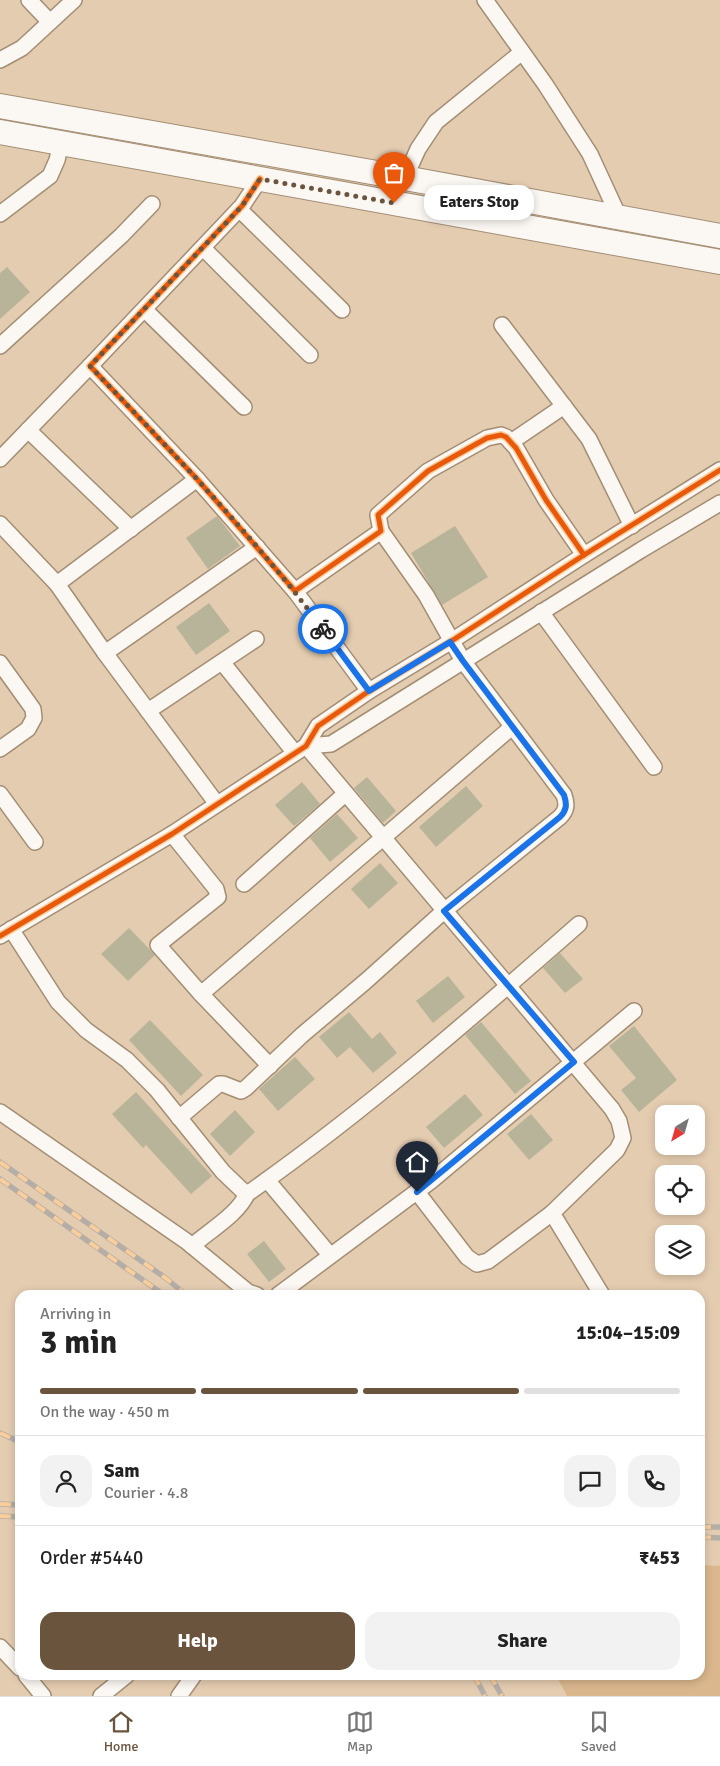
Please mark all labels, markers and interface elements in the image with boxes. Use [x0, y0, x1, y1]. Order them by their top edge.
pin [373, 152, 415, 203]
icon: bag [380, 159, 408, 187]
callout: Eaters Stop [424, 186, 534, 220]
text: Eaters Stop [439, 192, 519, 212]
courier [298, 604, 348, 654]
icon: bike [309, 615, 337, 643]
north arrow [655, 1105, 705, 1155]
map controls [655, 1105, 705, 1275]
pin [396, 1141, 438, 1192]
icon: home [403, 1148, 431, 1176]
button: locate [655, 1165, 705, 1215]
button: layers [655, 1225, 705, 1275]
text: Arriving in [40, 1304, 111, 1324]
text: 15:04–15:09 [576, 1321, 680, 1345]
text: 3 min [40, 1323, 117, 1362]
text: On the way · 450 m [40, 1402, 170, 1422]
button: person [40, 1455, 92, 1507]
button: chat [564, 1455, 616, 1507]
button: phone [628, 1455, 680, 1507]
text: Sam [104, 1459, 140, 1483]
text: Courier · 4.8 [104, 1483, 188, 1503]
text: Order #5440 [40, 1546, 143, 1570]
text: ₹453 [639, 1546, 680, 1570]
button: Help [40, 1612, 355, 1670]
button: Share [365, 1612, 680, 1670]
tab: Home [104, 1708, 139, 1755]
tab: Map [346, 1708, 374, 1755]
tab: Saved [581, 1708, 616, 1755]

